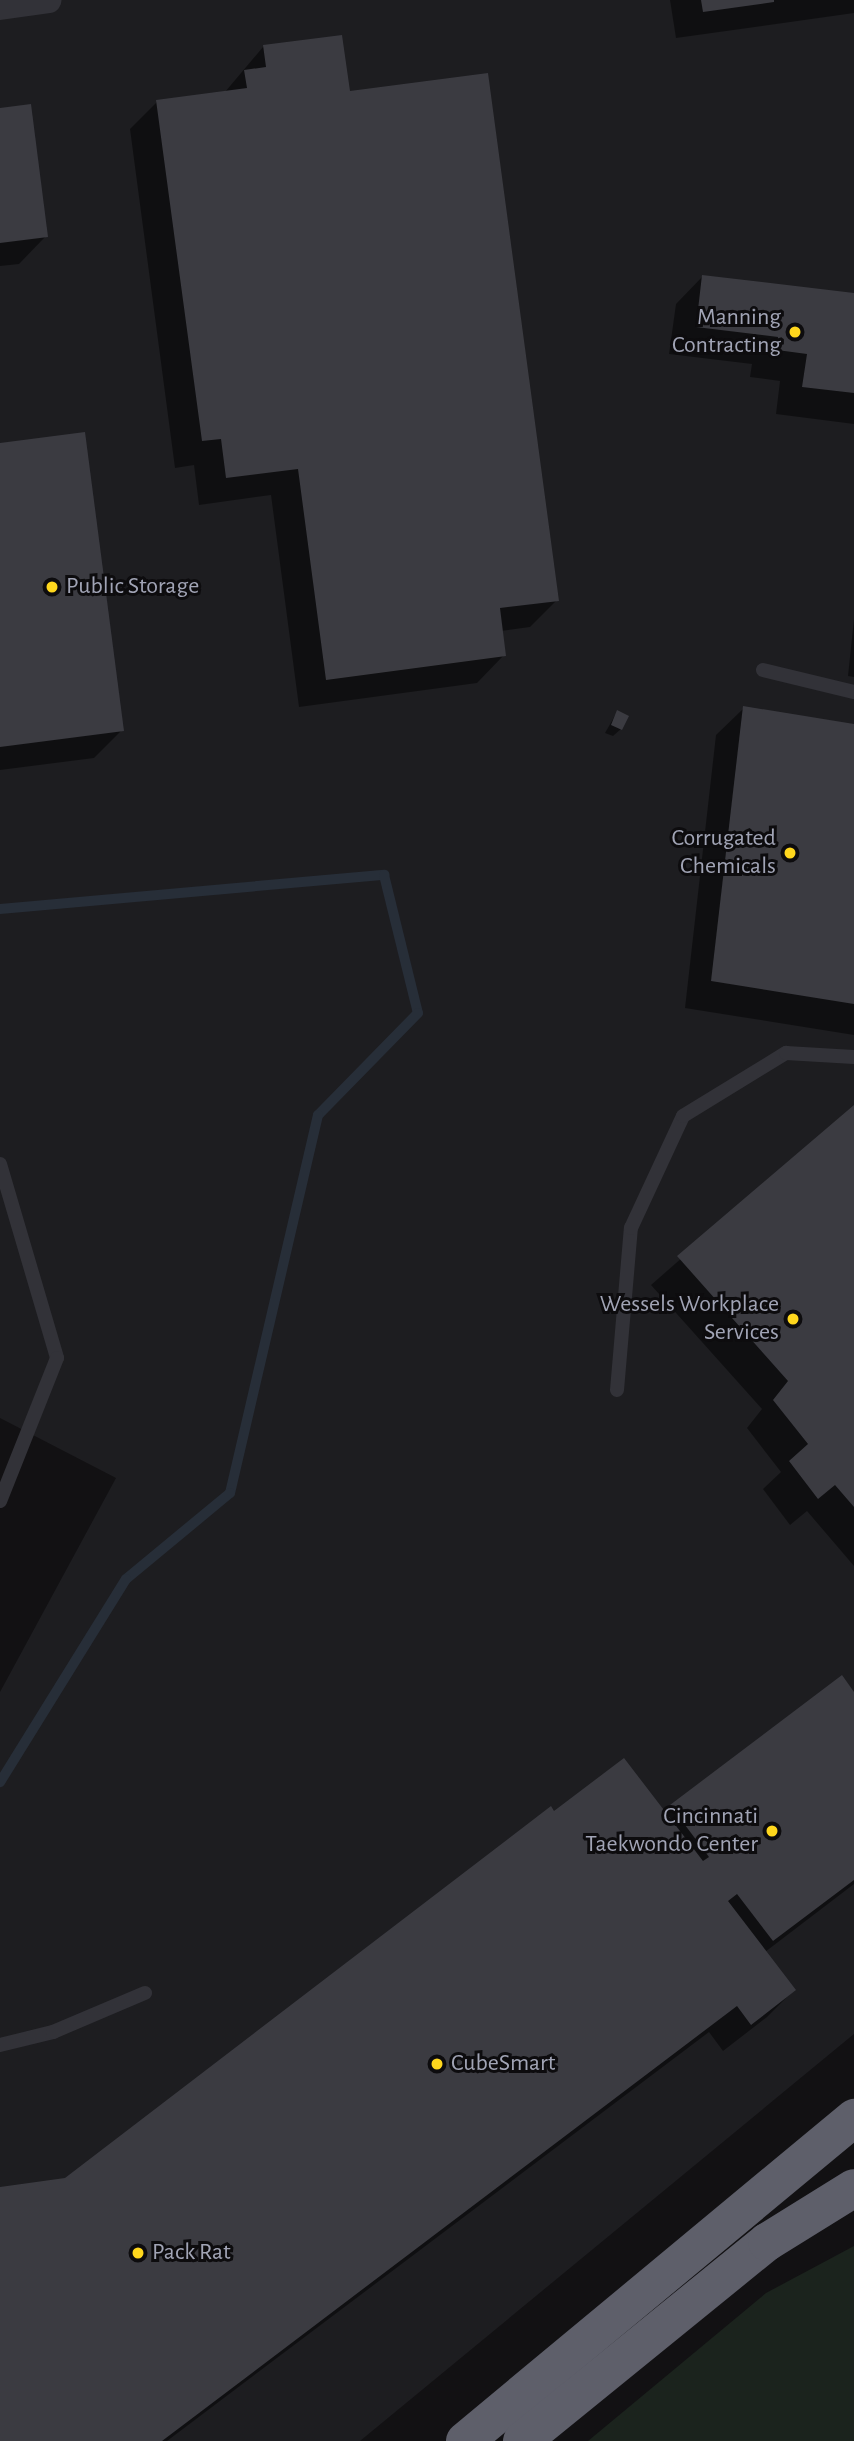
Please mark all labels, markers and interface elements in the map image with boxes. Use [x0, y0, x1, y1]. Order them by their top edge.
place label: Manning Contracting [672, 304, 781, 360]
marker: Manning Contracting [787, 324, 803, 340]
place label: Public Storage [66, 573, 199, 601]
marker: Public Storage [44, 579, 60, 595]
place label: Corrugated Chemicals [671, 825, 776, 881]
marker: Corrugated Chemicals [782, 845, 798, 861]
place label: Wessels Workplace Services [600, 1291, 779, 1347]
marker: Wessels Workplace Services [785, 1311, 801, 1327]
place label: Cincinnati Taekwondo Center [585, 1803, 758, 1859]
marker: Cincinnati Taekwondo Center [764, 1823, 780, 1839]
place label: CubeSmart [451, 2050, 555, 2078]
marker: CubeSmart [429, 2056, 445, 2072]
place label: Pack Rat [152, 2239, 231, 2267]
marker: Pack Rat [130, 2245, 146, 2261]

